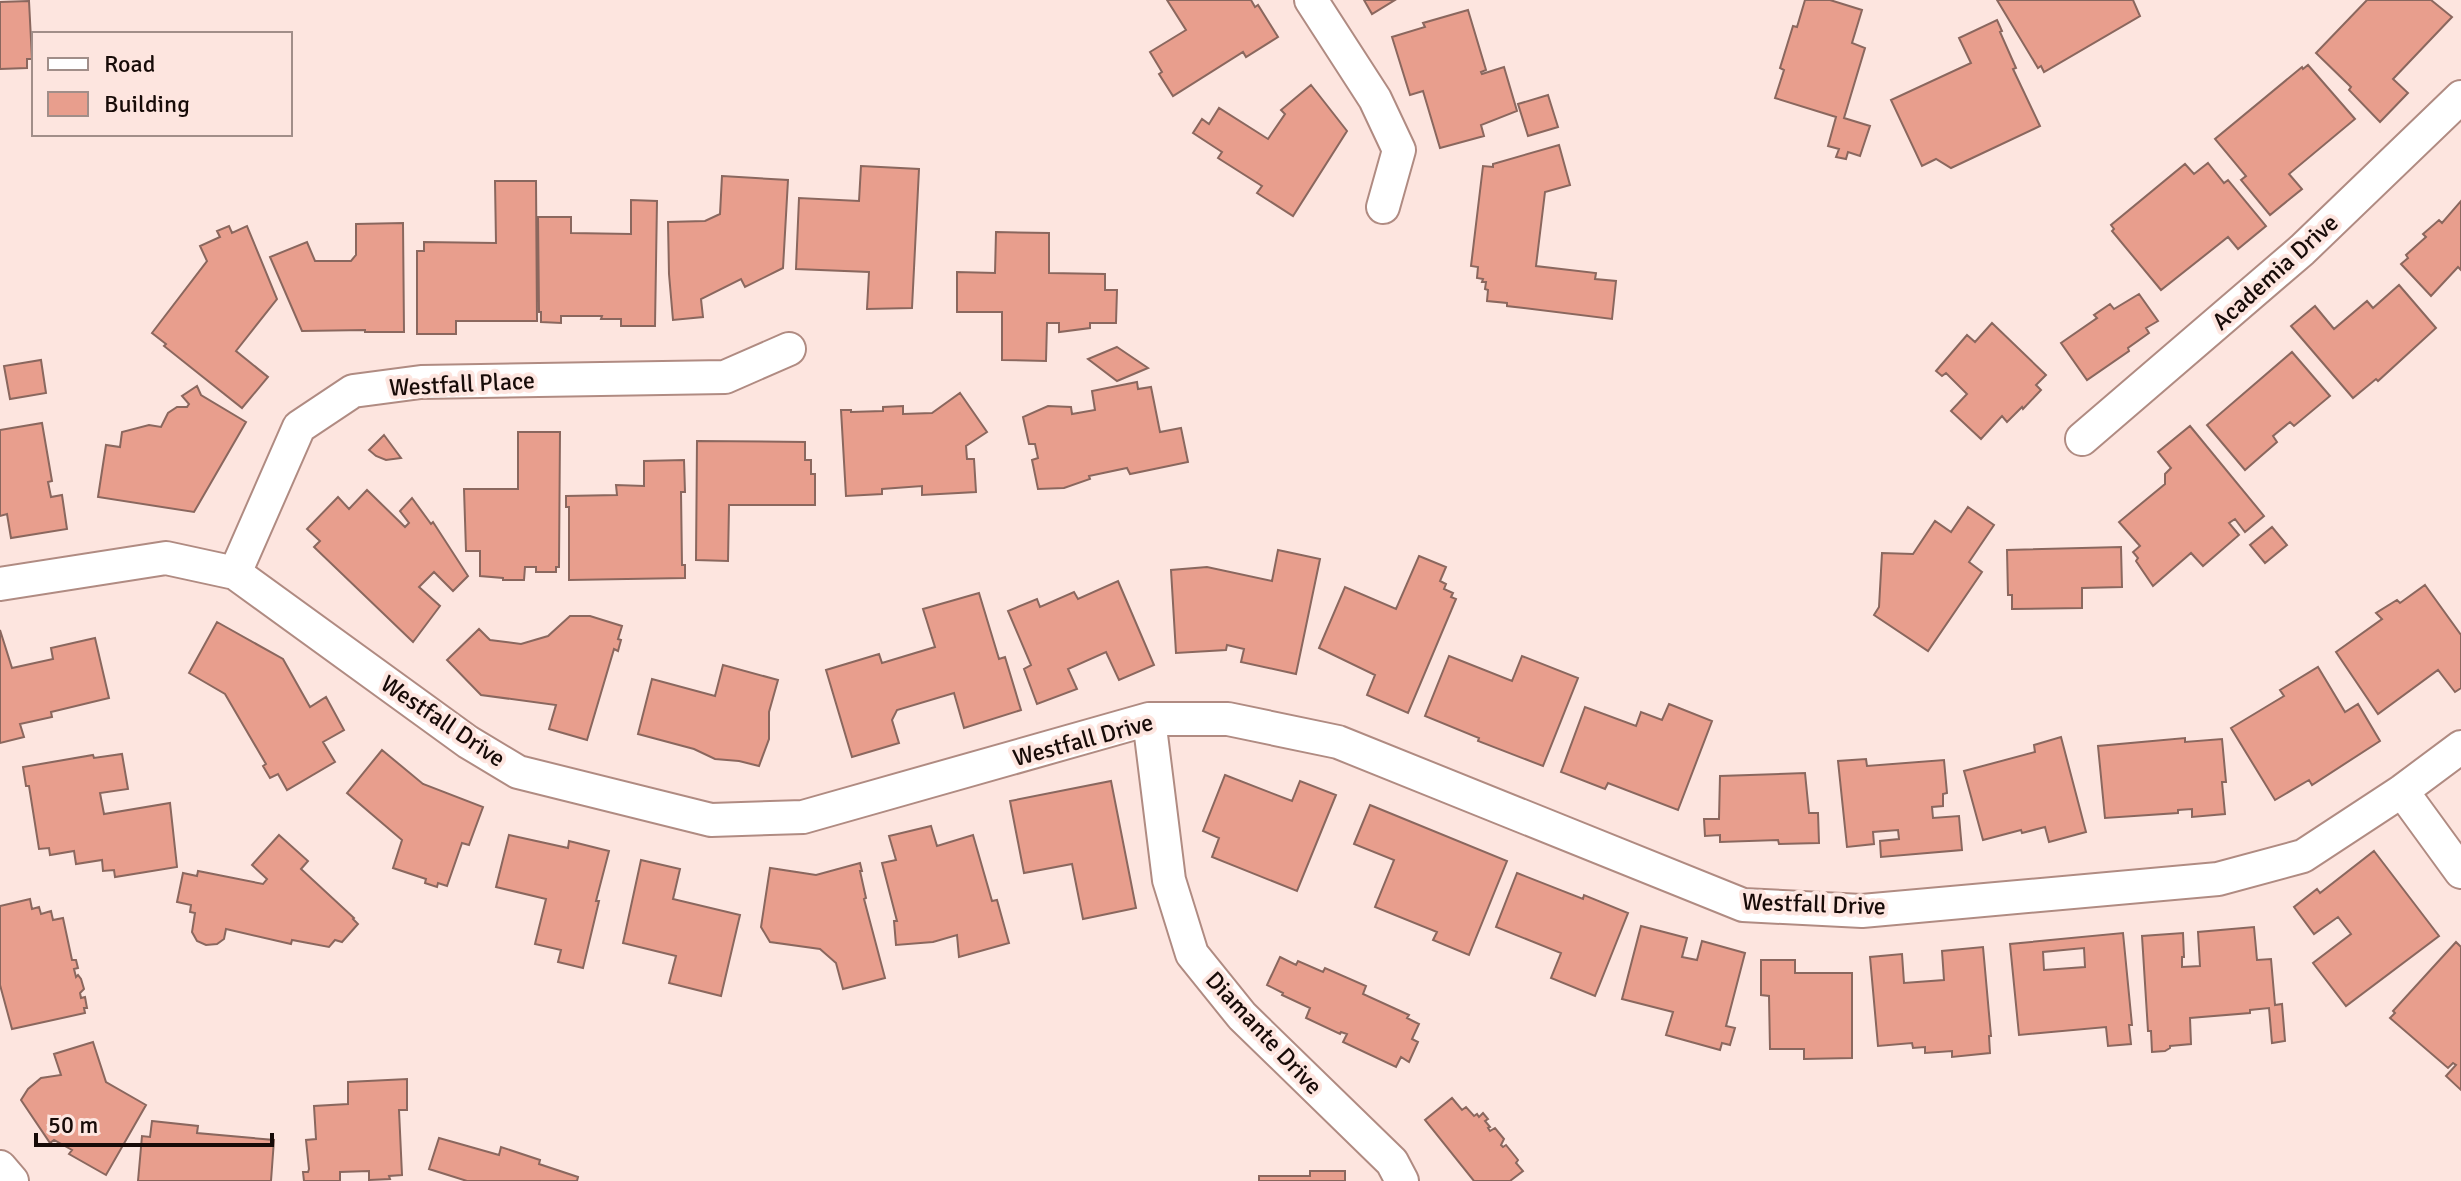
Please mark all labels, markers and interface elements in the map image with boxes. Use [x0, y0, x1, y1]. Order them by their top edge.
legend [32, 32, 292, 136]
text: Road [104, 49, 155, 79]
text: Building [104, 89, 190, 119]
street label: Academia Drive [2206, 208, 2344, 336]
street label: Westfall Place [388, 365, 536, 403]
street label: Westfall Drive [375, 668, 511, 774]
street label: Westfall Drive [1010, 707, 1156, 773]
street label: Westfall Drive [1742, 886, 1886, 922]
street label: Diamante Drive [1199, 965, 1329, 1101]
scale bar [36, 1097, 272, 1147]
text: 50 m [48, 1110, 98, 1140]

